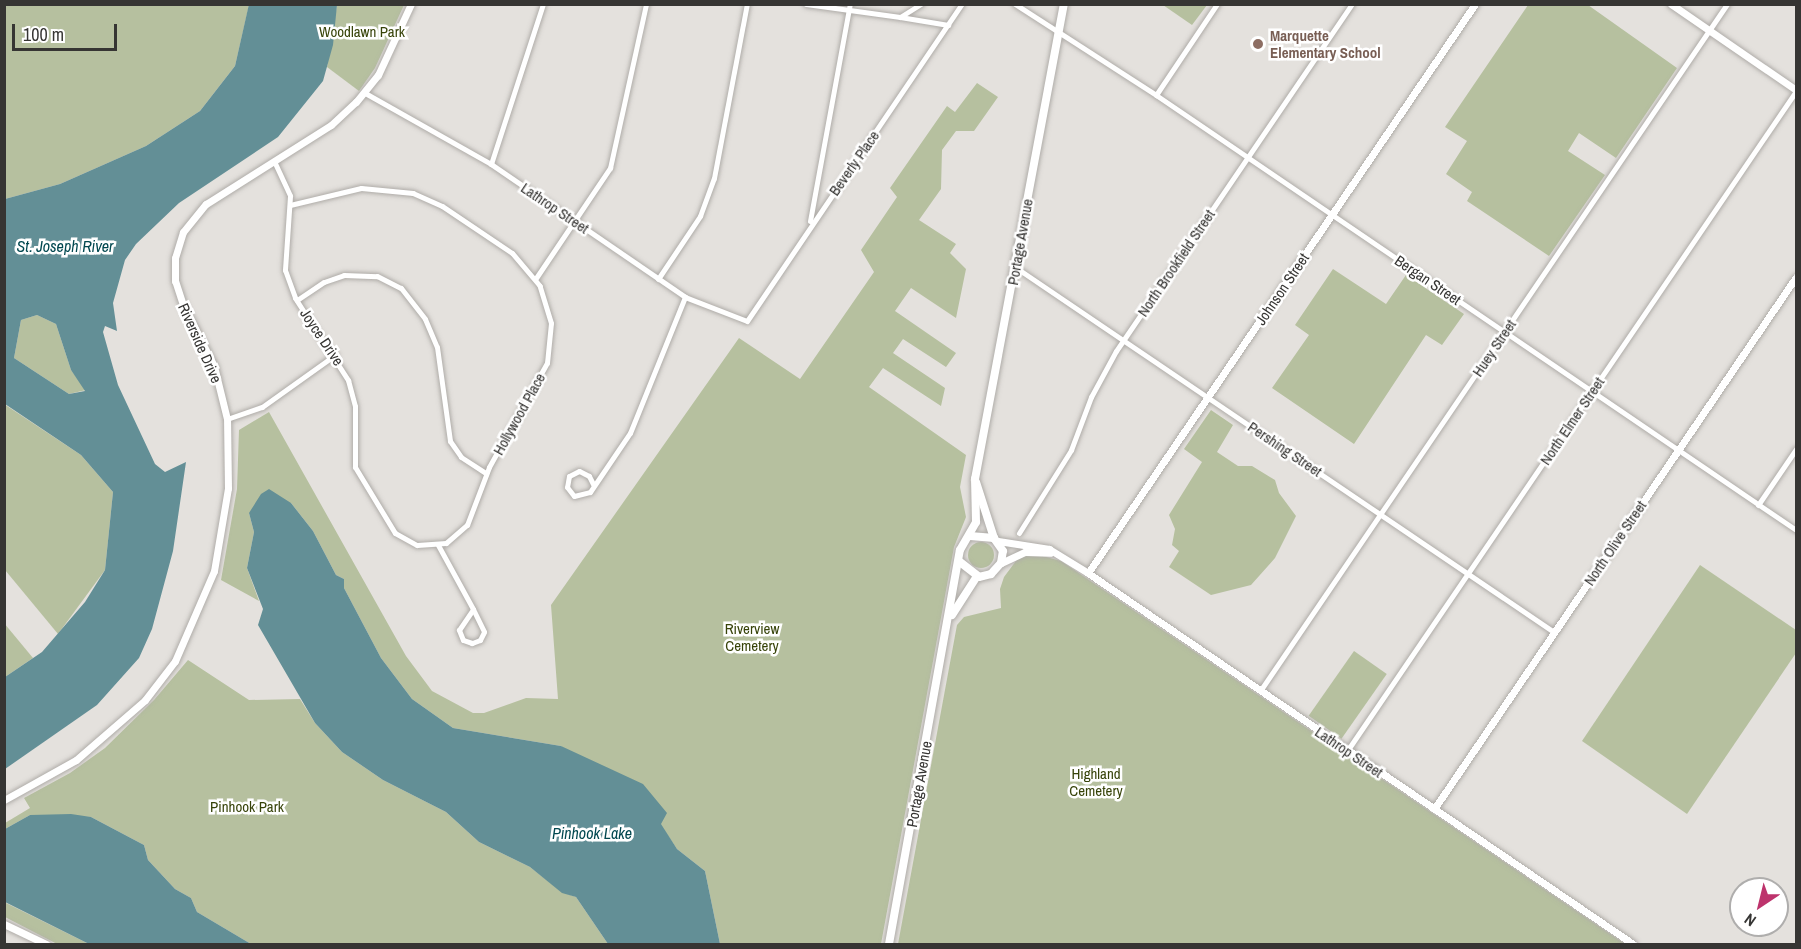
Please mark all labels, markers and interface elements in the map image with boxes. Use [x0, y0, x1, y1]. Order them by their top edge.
scale bar [15, 12, 120, 50]
text: 100 m [23, 22, 64, 47]
park label: Woodlawn Park [319, 23, 405, 41]
place label: Marquette Elementary School [1270, 26, 1381, 61]
marker: Marquette Elementary School [1251, 37, 1265, 51]
street label: Beverly Place [825, 127, 883, 199]
street label: Lathrop Street [518, 179, 592, 237]
street label: Portage Avenue [1003, 197, 1037, 287]
street label: North Brookfield Street [1134, 206, 1218, 320]
water label: St. Joseph River [17, 236, 113, 256]
street label: Johnson Street [1251, 250, 1313, 328]
street label: Bergan Street [1392, 251, 1464, 309]
street label: Riverside Drive [174, 300, 226, 386]
street label: Joyce Drive [296, 305, 348, 369]
street label: Huey Street [1468, 316, 1520, 380]
street label: Hollywood Place [489, 370, 549, 458]
street label: North Elmer Street [1536, 374, 1608, 468]
street label: Pershing Street [1245, 418, 1325, 480]
street label: North Olive Street [1580, 497, 1650, 589]
park label: Riverview Cemetery [725, 619, 779, 654]
street label: Lathrop Street [1312, 723, 1386, 781]
street label: Portage Avenue [902, 739, 936, 829]
park label: Highland Cemetery [1069, 764, 1123, 799]
park label: Pinhook Park [210, 798, 284, 816]
water label: Pinhook Lake [552, 823, 632, 843]
north arrow [1729, 877, 1789, 937]
text: N [1740, 908, 1760, 932]

